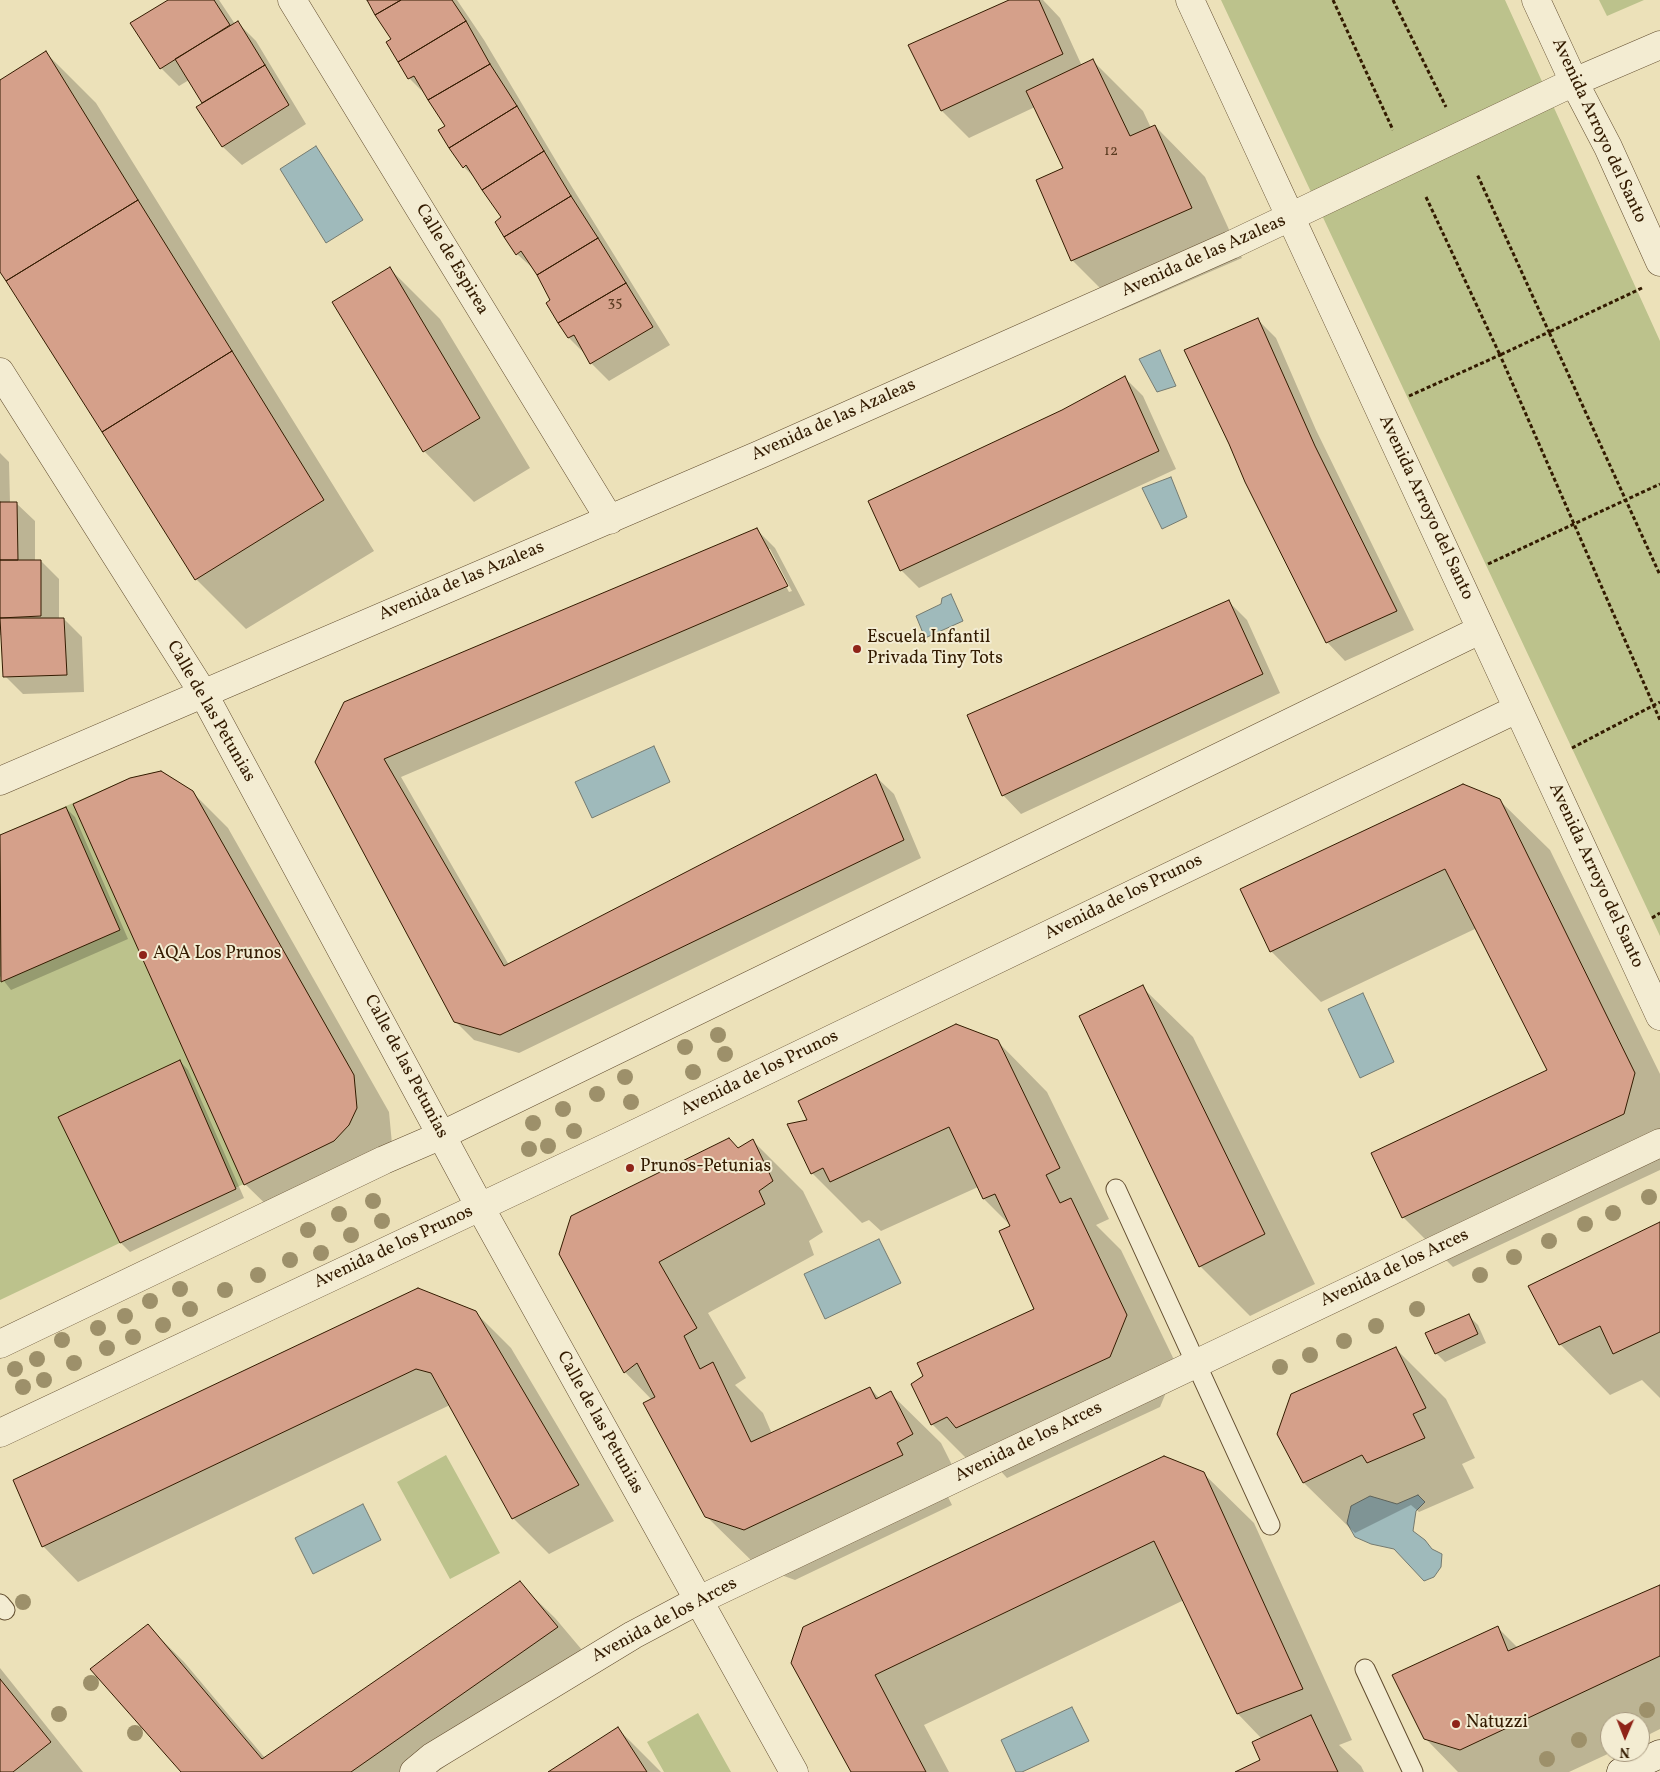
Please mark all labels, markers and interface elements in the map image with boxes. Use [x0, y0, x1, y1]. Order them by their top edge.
street label: Avenida Arroyo del Santo [1546, 35, 1650, 227]
house number: 12 [1104, 143, 1118, 161]
street label: Calle de Espirea [410, 201, 492, 319]
street label: Avenida de las Azaleas [1119, 211, 1289, 303]
house number: 35 [608, 294, 622, 312]
street label: Avenida de las Azaleas [749, 375, 919, 467]
street label: Avenida Arroyo del Santo [1373, 412, 1477, 604]
street label: Avenida de las Azaleas [376, 537, 548, 627]
place label: Escuela Infantil Privada Tiny Tots [867, 628, 1003, 670]
street label: Calle de las Petunias [161, 638, 259, 786]
marker: Escuela Infantil Privada Tiny Tots [851, 643, 863, 655]
street label: Avenida Arroyo del Santo [1543, 780, 1647, 972]
street label: Avenida de los Prunos [1041, 850, 1207, 946]
place label: AQA Los Prunos [153, 944, 282, 966]
marker: AQA Los Prunos [137, 949, 149, 961]
street label: Calle de las Petunias [358, 992, 452, 1142]
street label: Avenida de los Prunos [677, 1026, 843, 1122]
place label: Prunos-Petunias [640, 1157, 771, 1179]
marker: Prunos-Petunias [624, 1162, 636, 1174]
street label: Avenida de los Prunos [311, 1202, 477, 1294]
street label: Avenida de los Arces [1317, 1225, 1473, 1313]
street label: Calle de las Petunias [551, 1348, 647, 1498]
street label: Avenida de los Arces [952, 1398, 1106, 1488]
street label: Avenida de los Arces [589, 1574, 741, 1668]
north arrow [1600, 1712, 1650, 1762]
place label: Natuzzi [1466, 1713, 1528, 1735]
marker: Natuzzi [1450, 1718, 1462, 1730]
text: N [1620, 1742, 1630, 1761]

